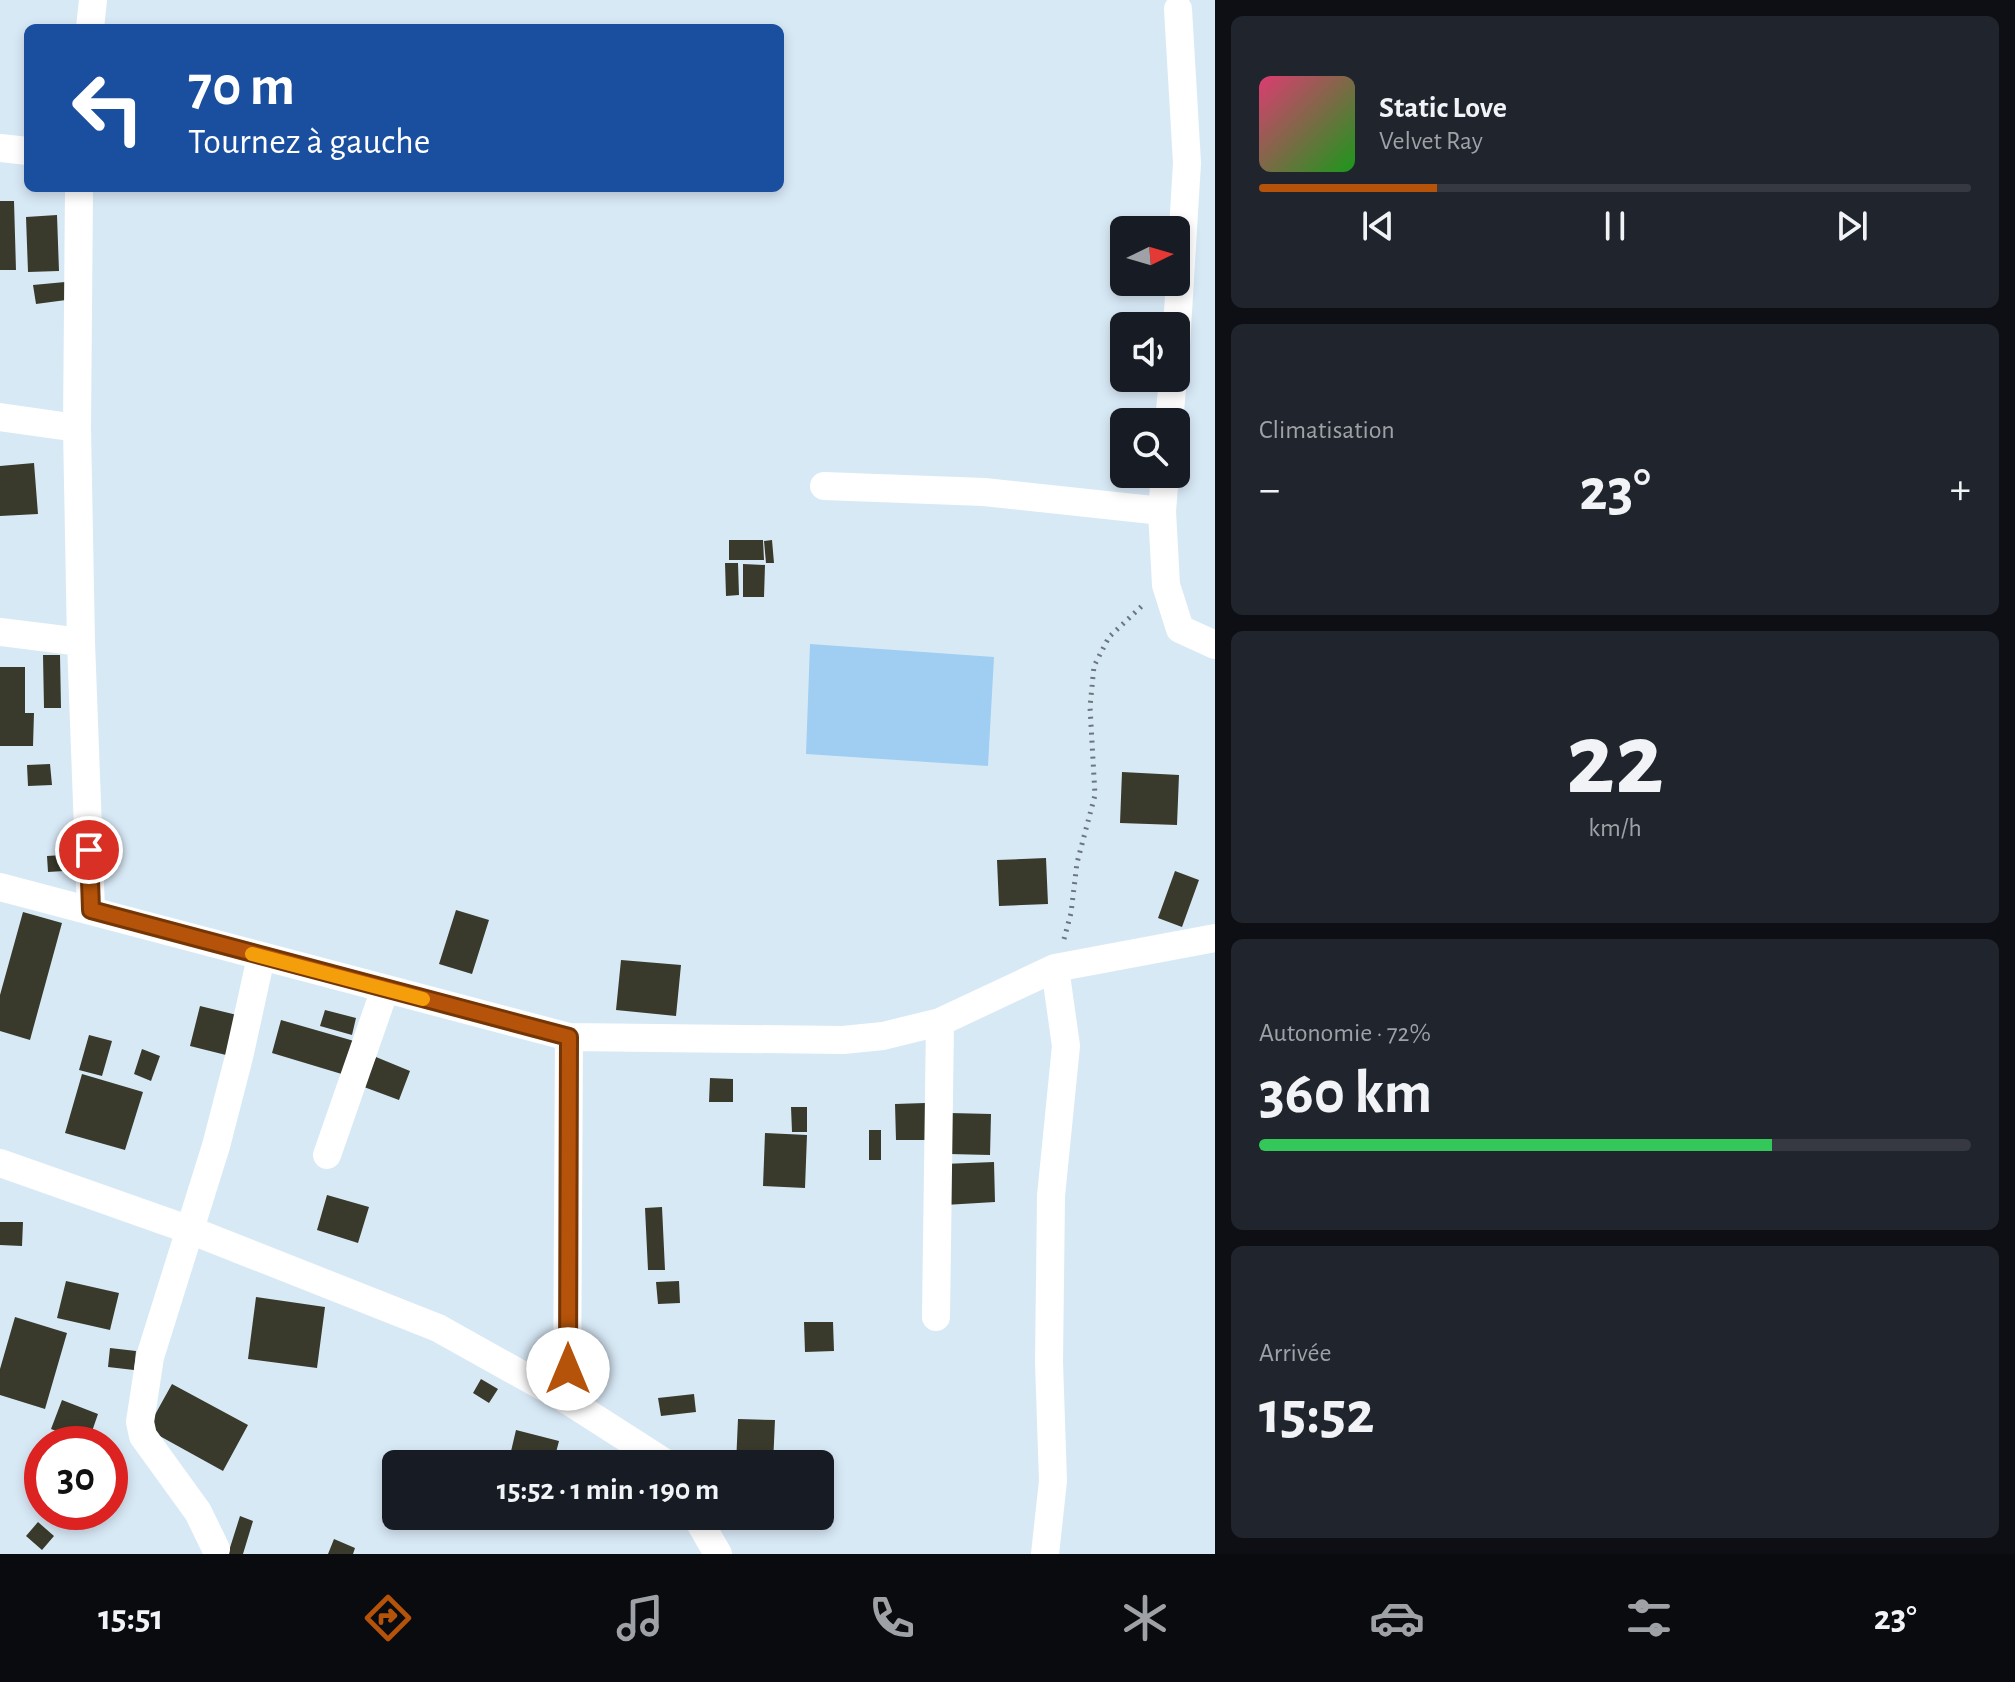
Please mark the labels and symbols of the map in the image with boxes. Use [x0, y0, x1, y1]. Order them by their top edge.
north arrow [1110, 216, 1190, 296]
pin [55, 816, 123, 884]
position arrow [526, 1327, 610, 1411]
speed limit sign: 30 [24, 1426, 128, 1530]

